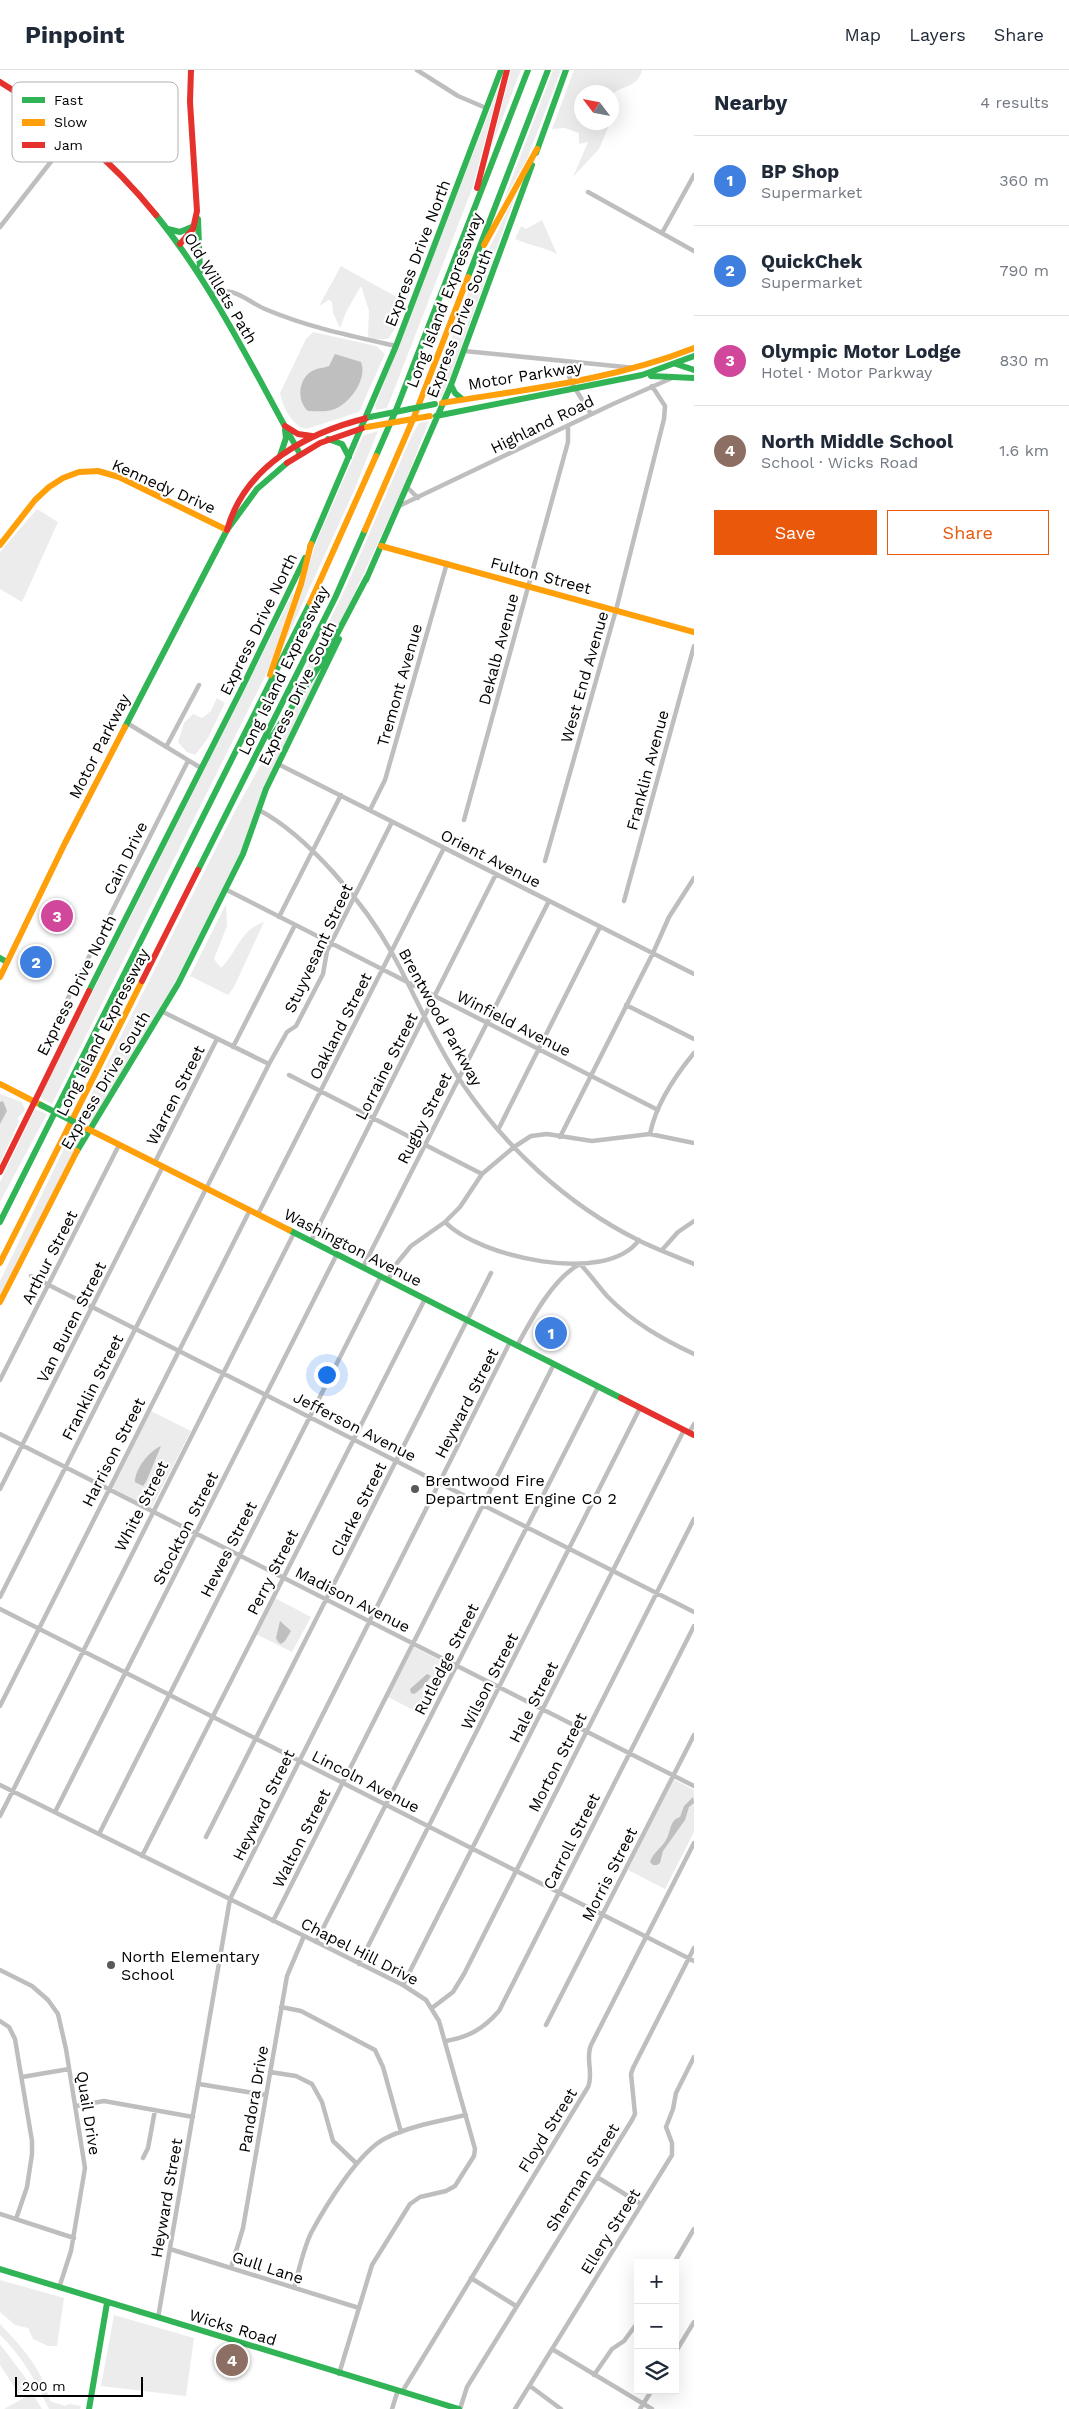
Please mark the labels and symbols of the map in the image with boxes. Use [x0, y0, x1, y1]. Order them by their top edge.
legend [12, 82, 178, 162]
north arrow [574, 85, 619, 130]
text: Fast [54, 92, 83, 108]
text: Slow [54, 114, 87, 130]
text: Jam [54, 137, 83, 153]
street label: Express Drive North [381, 177, 454, 329]
street label: Long Island Expressway [402, 209, 487, 390]
street label: Old Willets Path [180, 229, 261, 347]
street label: Express Drive South [422, 246, 497, 400]
street label: Motor Parkway [467, 357, 584, 394]
street label: Highland Road [487, 391, 597, 458]
street label: Kennedy Drive [109, 455, 218, 518]
street label: Express Drive North [216, 550, 301, 698]
street label: Fulton Street [488, 553, 594, 598]
street label: Long Island Expressway [234, 582, 333, 758]
street label: Dekalb Avenue [474, 591, 523, 707]
street label: West End Avenue [557, 609, 612, 745]
street label: Express Drive South [254, 618, 341, 768]
street label: Tremont Avenue [373, 622, 426, 749]
street label: Motor Parkway [65, 690, 134, 802]
street label: Franklin Avenue [622, 708, 673, 832]
street label: Cain Drive [99, 818, 151, 898]
street label: Orient Avenue [438, 825, 544, 892]
street label: Stuyvesant Street [280, 880, 357, 1016]
pin: 3 [41, 897, 73, 935]
street label: Express Drive North [33, 912, 120, 1059]
pin: 2 [20, 943, 52, 981]
street label: Long Island Expressway [52, 944, 153, 1119]
street label: Brentwood Parkway [395, 945, 487, 1090]
street label: Oakland Street [305, 969, 376, 1083]
street label: Winfield Avenue [454, 986, 574, 1060]
street label: Express Drive South [57, 1008, 154, 1153]
street label: Lorraine Street [351, 1009, 422, 1123]
street label: Warren Street [142, 1042, 209, 1148]
street label: Rugby Street [393, 1069, 456, 1167]
street label: Washington Avenue [281, 1204, 425, 1291]
street label: Arthur Street [18, 1207, 81, 1307]
street label: Van Buren Street [33, 1258, 110, 1386]
pin: 1 [535, 1314, 567, 1352]
street label: Franklin Street [58, 1331, 127, 1443]
street label: Heyward Street [431, 1345, 502, 1461]
your location [314, 1362, 340, 1388]
street label: Jefferson Avenue [290, 1387, 419, 1466]
street label: Harrison Street [78, 1394, 149, 1510]
street label: White Street [110, 1458, 173, 1555]
street label: Clarke Street [327, 1459, 390, 1559]
street label: Stockton Street [149, 1468, 222, 1588]
place label: Brentwood Fire Department Engine Co 2 [425, 1471, 617, 1508]
marker: Brentwood Fire Department Engine Co 2 [409, 1483, 421, 1495]
street label: Hewes Street [196, 1498, 261, 1600]
street label: Perry Street [243, 1526, 302, 1618]
street label: Madison Avenue [292, 1562, 413, 1637]
street label: Rutledge Street [410, 1600, 483, 1718]
street label: Wilson Street [457, 1629, 522, 1733]
street label: Hale Street [505, 1658, 562, 1746]
street label: Morton Street [524, 1709, 591, 1815]
street label: Heyward Street [228, 1746, 299, 1864]
street label: Lincoln Avenue [309, 1746, 423, 1817]
street label: Walton Street [268, 1785, 335, 1891]
street label: Carroll Street [539, 1790, 604, 1892]
street label: Morris Street [578, 1824, 641, 1924]
street label: Chapel Hill Drive [298, 1914, 422, 1989]
place label: North Elementary School [121, 1947, 260, 1984]
marker: North Elementary School [105, 1959, 117, 1971]
street label: Pandora Drive [235, 2044, 272, 2154]
street label: Quail Drive [72, 2070, 105, 2156]
street label: Floyd Street [514, 2084, 581, 2176]
street label: Sherman Street [542, 2120, 623, 2235]
street label: Heyward Street [147, 2137, 186, 2259]
street label: Ellery Street [577, 2185, 644, 2278]
street label: Gull Lane [230, 2247, 306, 2288]
street label: Wicks Road [187, 2305, 279, 2350]
pin: 4 [216, 2341, 248, 2379]
scale bar [15, 2374, 142, 2397]

